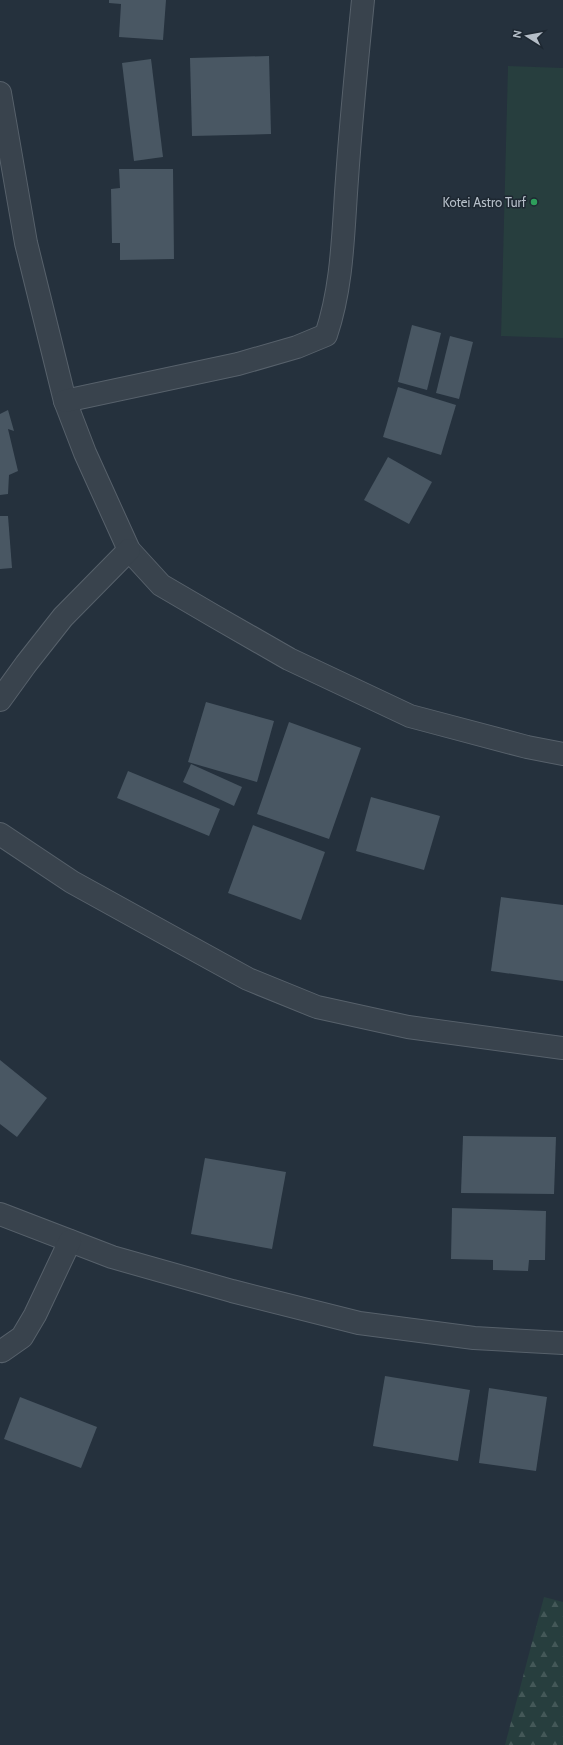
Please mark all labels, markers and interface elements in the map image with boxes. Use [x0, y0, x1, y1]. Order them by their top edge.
north arrow [507, 16, 547, 56]
text: N [510, 29, 525, 39]
place label: Kotei Astro Turf [443, 194, 527, 210]
marker: Kotei Astro Turf [529, 197, 539, 207]

